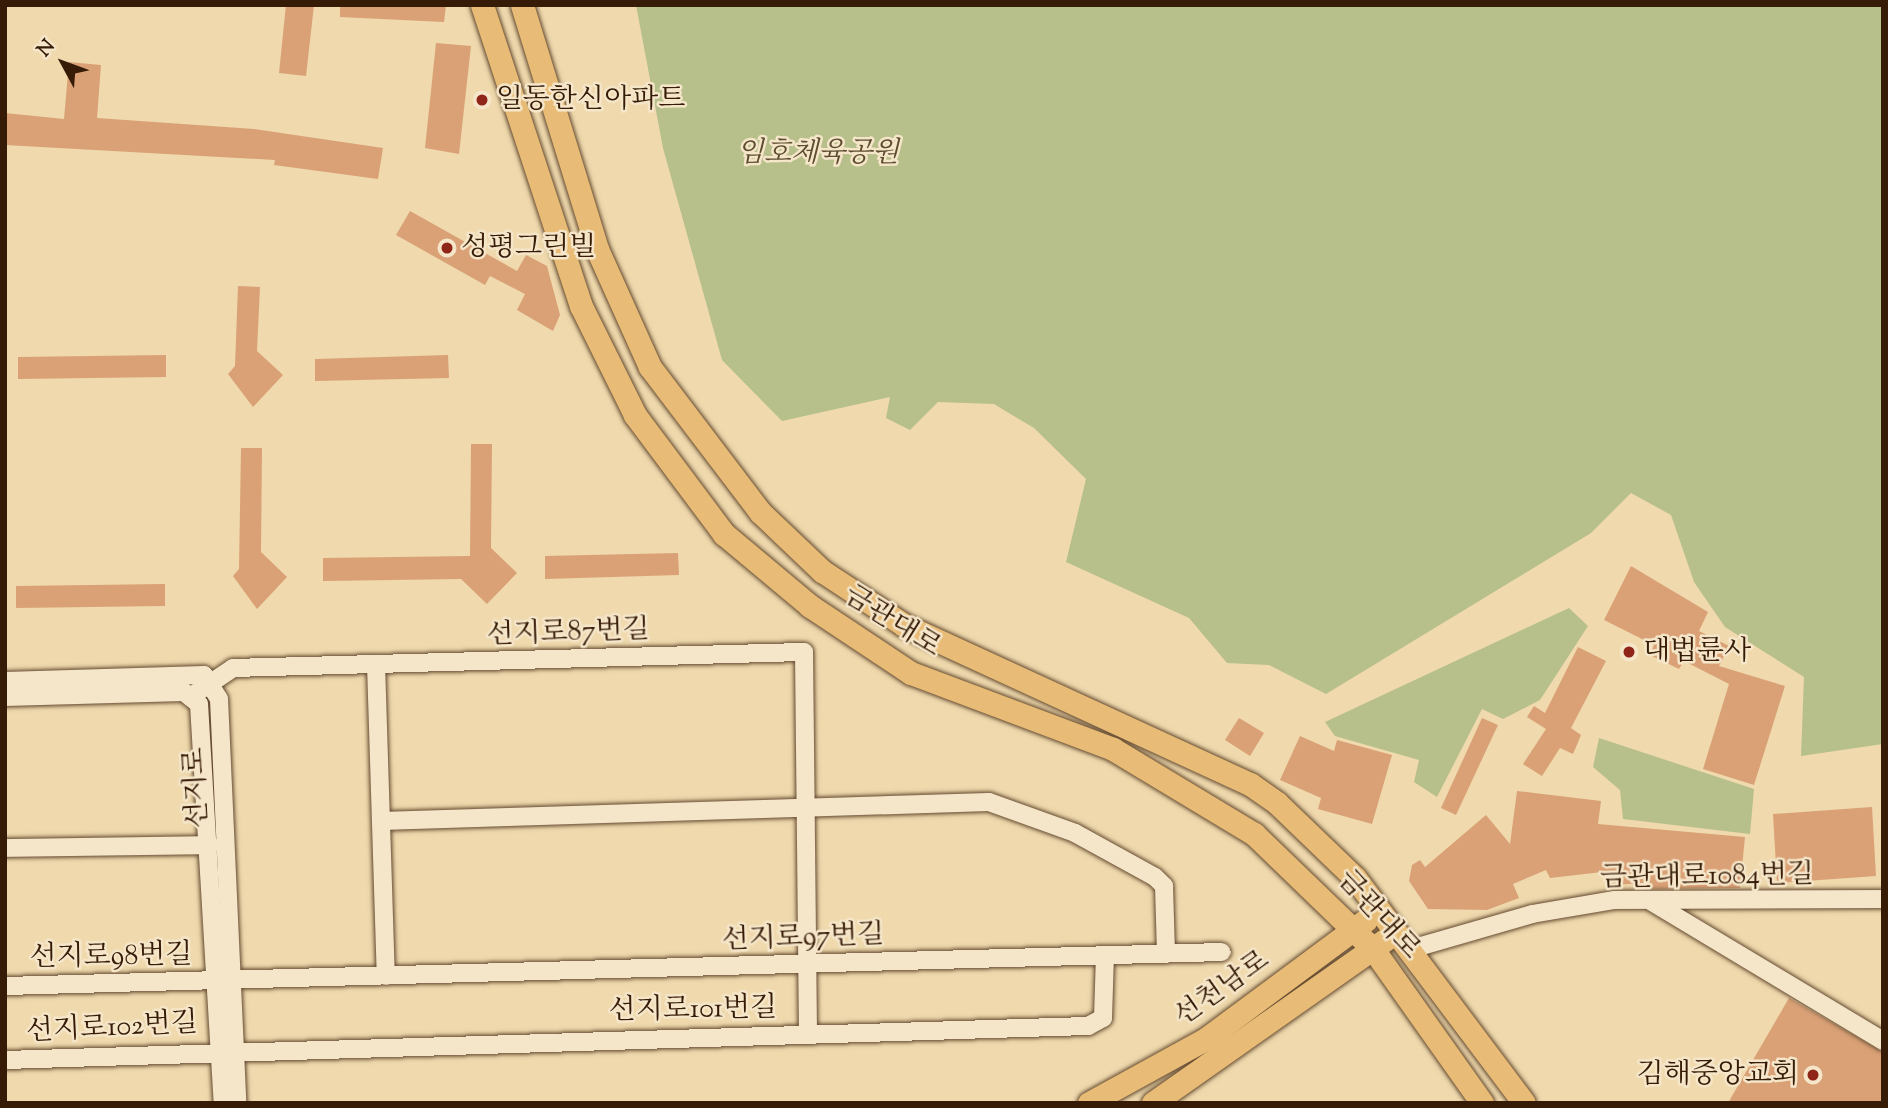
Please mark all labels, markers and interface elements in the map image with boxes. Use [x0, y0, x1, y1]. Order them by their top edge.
north arrow [28, 28, 98, 98]
text: N [32, 34, 62, 63]
place label: 일동한신아파트 [496, 83, 685, 117]
marker: 일동한신아파트 [474, 92, 490, 108]
park label: 임호체육공원 [737, 137, 899, 171]
place label: 성평그린빌 [461, 231, 596, 265]
marker: 성평그린빌 [439, 240, 455, 256]
street label: 금관대로 [837, 579, 947, 665]
street label: 선지로87번길 [486, 613, 650, 653]
place label: 대법륜사 [1643, 635, 1751, 669]
marker: 대법륜사 [1621, 644, 1637, 660]
street label: 선지로 [178, 747, 216, 829]
street label: 금관대로1084번길 [1600, 858, 1814, 896]
street label: 금관대로 [1329, 864, 1427, 966]
street label: 선지로97번길 [721, 918, 885, 958]
street label: 선지로98번길 [29, 939, 193, 975]
street label: 선천남로 [1168, 944, 1276, 1034]
street label: 선지로101번길 [608, 992, 778, 1028]
street label: 선지로102번길 [25, 1007, 199, 1049]
place label: 김해중앙교회 [1637, 1058, 1799, 1092]
marker: 김해중앙교회 [1805, 1067, 1821, 1083]

